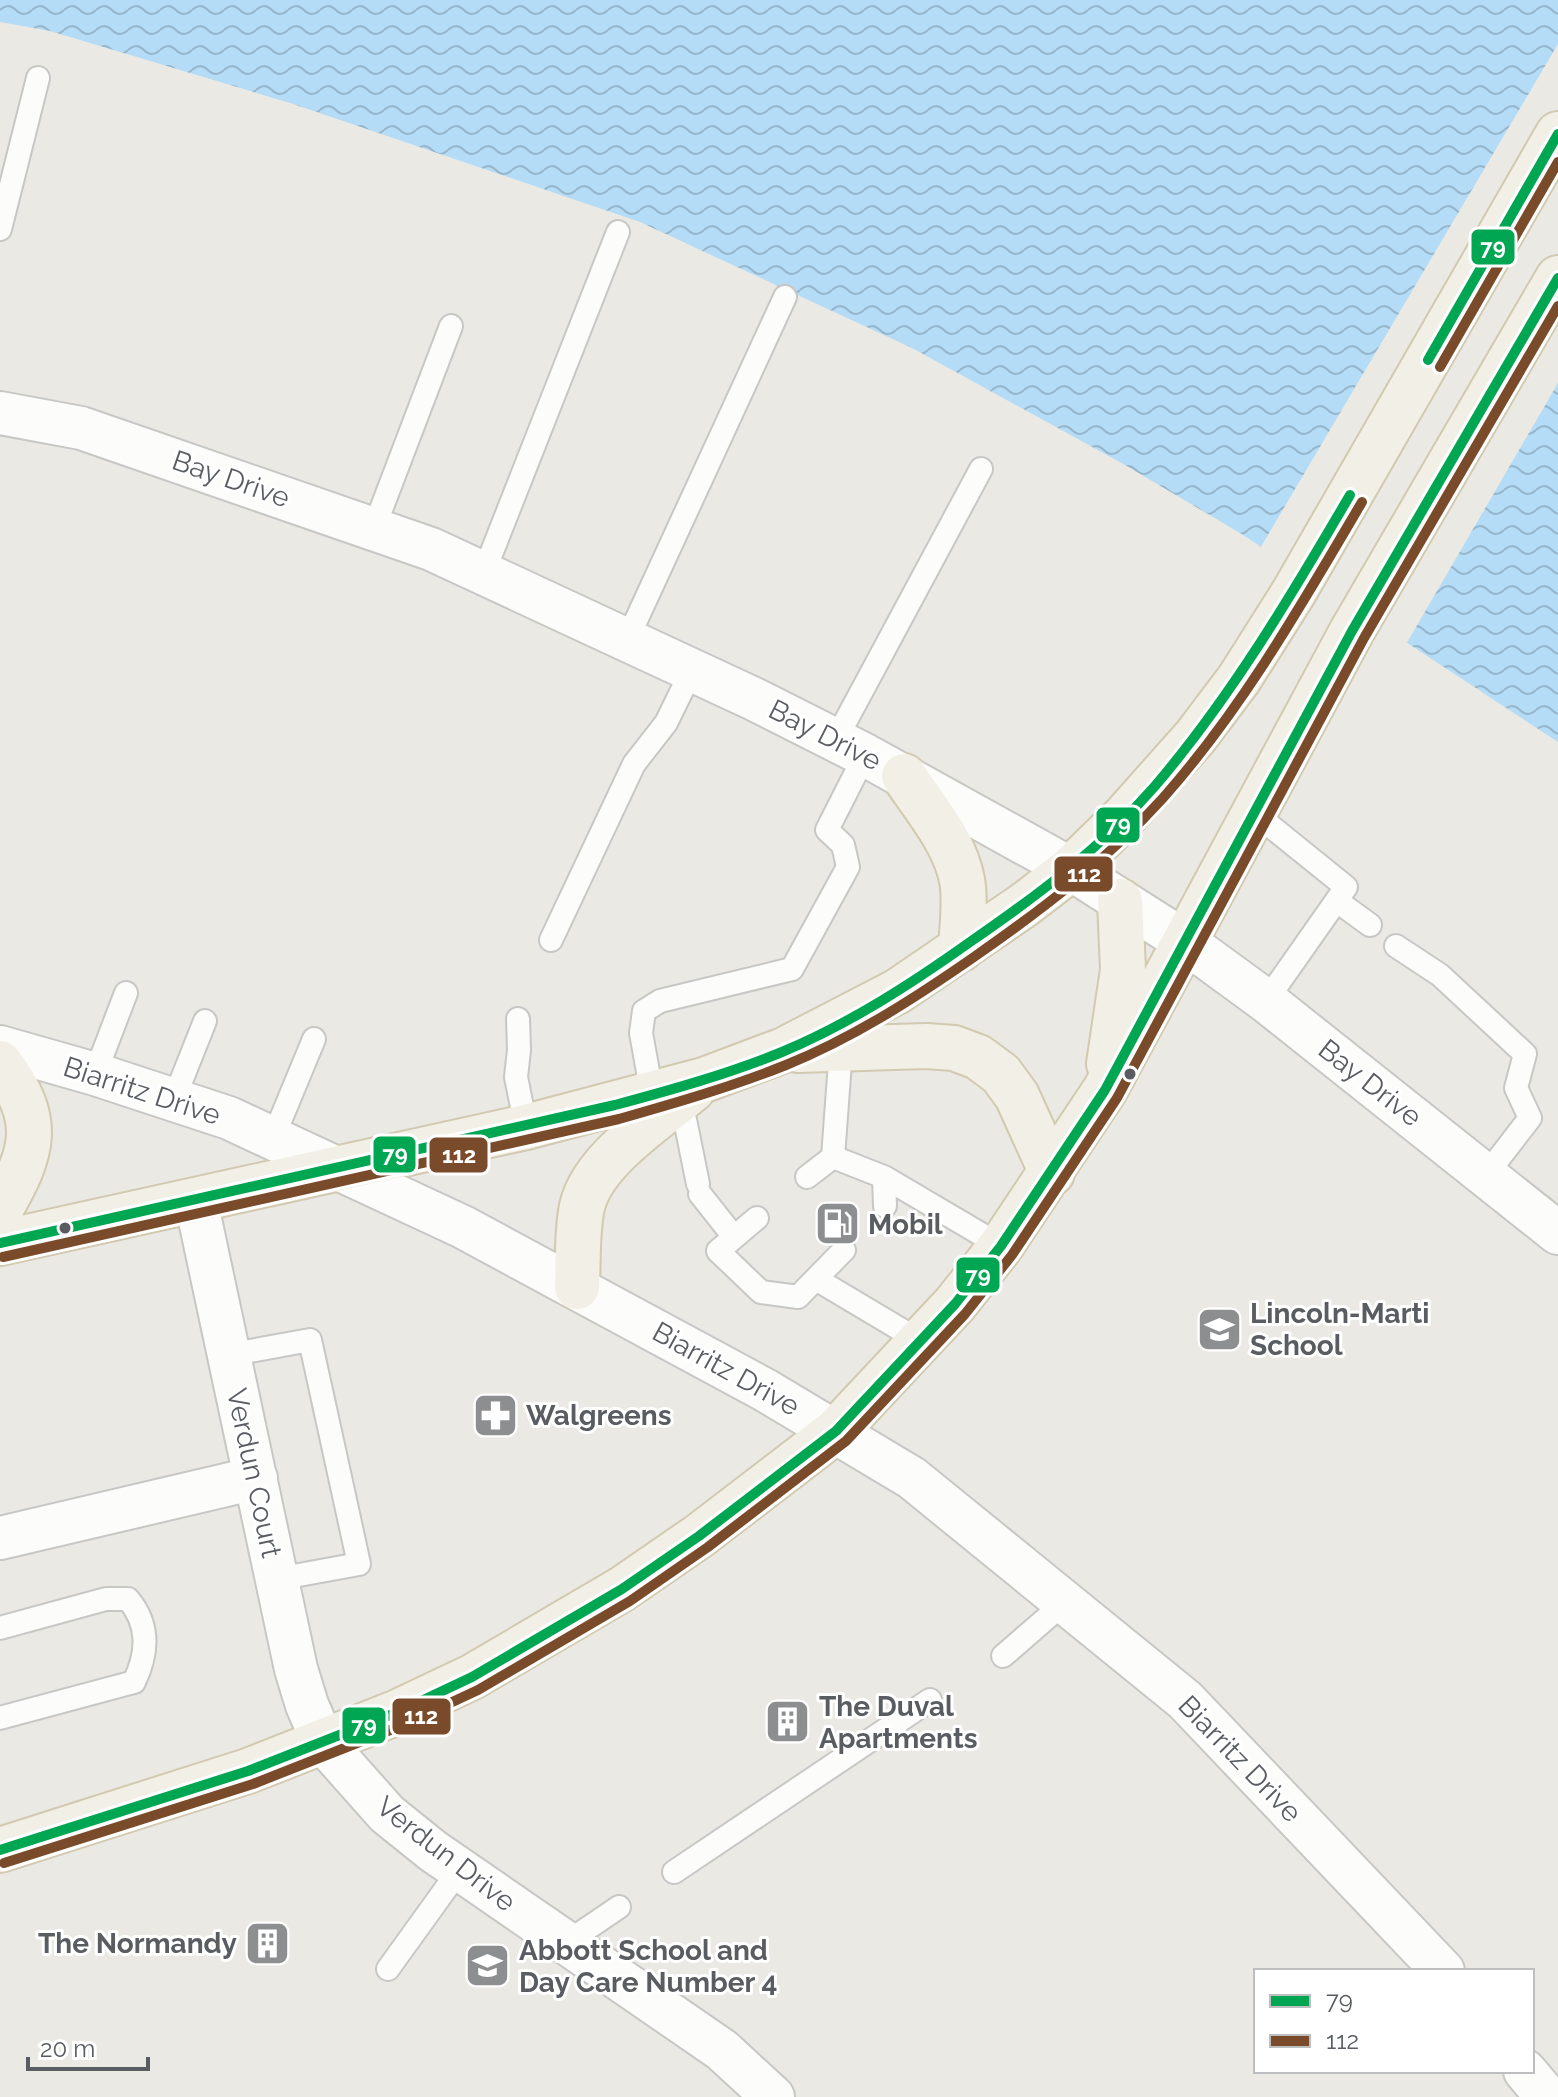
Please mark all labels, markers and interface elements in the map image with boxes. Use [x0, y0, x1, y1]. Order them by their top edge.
line badge: 79 [1470, 228, 1516, 266]
text: 79 [1480, 234, 1506, 260]
street label: Bay Drive [168, 444, 294, 514]
street label: Bay Drive [763, 693, 887, 777]
line badge: 79 [1095, 806, 1141, 844]
text: 79 [1105, 811, 1131, 837]
line badge: 112 [1053, 855, 1114, 893]
text: 112 [1067, 861, 1101, 887]
street label: Bay Drive [1312, 1032, 1428, 1134]
street label: Biarritz Drive [59, 1050, 225, 1132]
unlabelled marker [1122, 1066, 1138, 1082]
line badge: 79 [372, 1135, 417, 1174]
line badge: 112 [428, 1136, 489, 1174]
text: 79 [382, 1141, 408, 1167]
text: 112 [442, 1142, 476, 1168]
fuel station icon: Mobil [813, 1200, 861, 1248]
place label: Mobil [868, 1208, 943, 1241]
unlabelled marker [57, 1220, 73, 1236]
line badge: 79 [955, 1256, 1001, 1294]
text: 79 [965, 1262, 991, 1288]
place label: Lincoln-Marti School [1250, 1297, 1429, 1362]
school or university icon: Lincoln-Marti School [1195, 1305, 1243, 1353]
street label: Biarritz Drive [647, 1315, 805, 1423]
street label: Verdun Court [220, 1385, 288, 1561]
pharmacy icon: Walgreens [471, 1391, 519, 1439]
place label: Walgreens [526, 1399, 672, 1432]
street label: Biarritz Drive [1172, 1689, 1308, 1829]
place label: The Duval Apartments [819, 1690, 978, 1755]
line badge: 112 [391, 1697, 452, 1736]
building icon: The Duval Apartments [764, 1698, 812, 1746]
text: 112 [404, 1703, 438, 1729]
line badge: 79 [341, 1706, 387, 1745]
text: 79 [351, 1712, 377, 1738]
street label: Verdun Drive [370, 1789, 522, 1919]
building icon: The Normandy [244, 1919, 292, 1967]
place label: The Normandy [38, 1927, 238, 1960]
place label: Abbott School and Day Care Number 4 [519, 1934, 777, 1999]
school or university icon: Abbott School and Day Care Number 4 [464, 1942, 512, 1990]
legend [1254, 1969, 1534, 2073]
text: 79 [1326, 1986, 1353, 2015]
scale bar [28, 2021, 148, 2071]
text: 112 [1326, 2026, 1359, 2055]
text: 20 m [40, 2034, 95, 2063]

